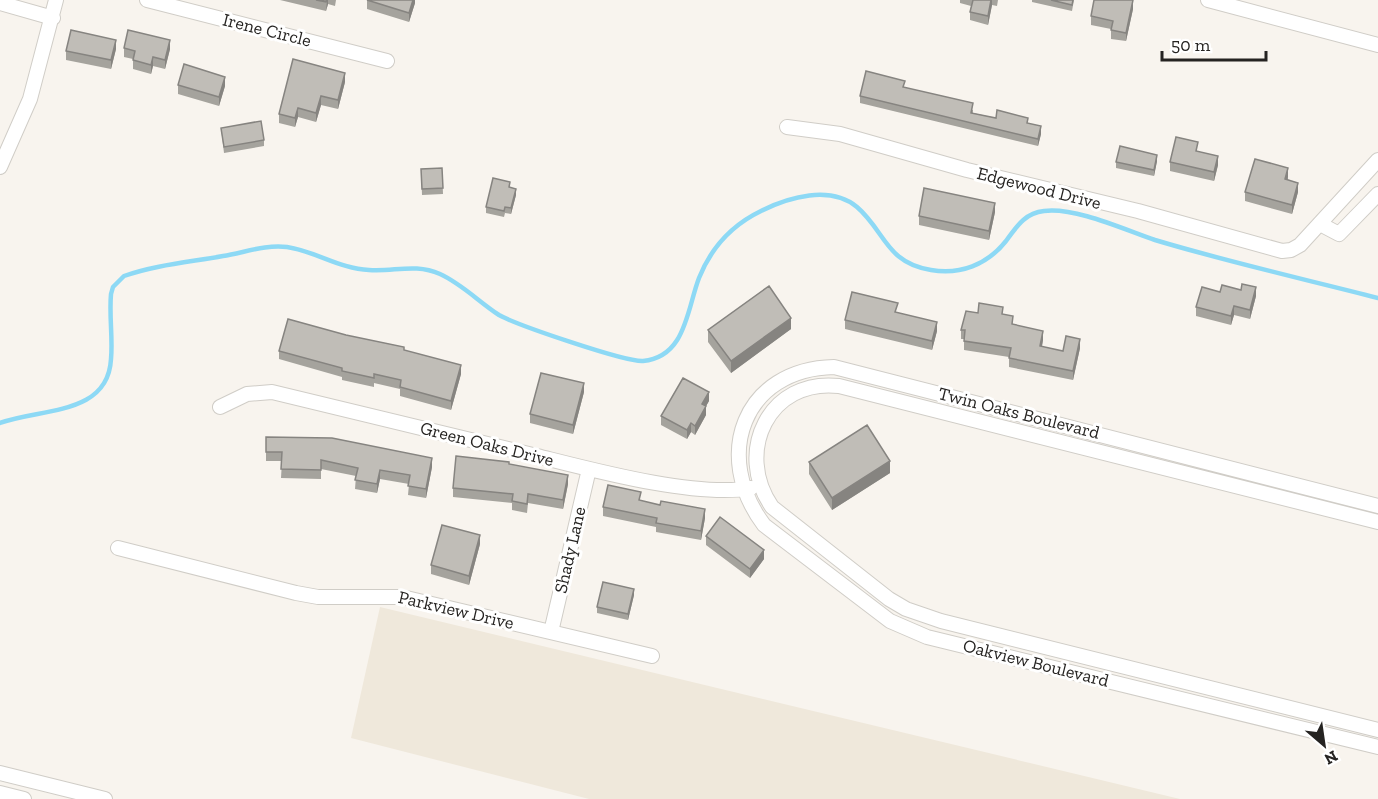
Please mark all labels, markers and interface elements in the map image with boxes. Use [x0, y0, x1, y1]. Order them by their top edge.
street label: Irene Circle [220, 8, 314, 52]
scale bar [1162, 24, 1266, 62]
text: 50 m [1171, 34, 1211, 56]
street label: Edgewood Drive [975, 162, 1103, 214]
street label: Twin Oaks Boulevard [936, 382, 1102, 444]
street label: Green Oaks Drive [418, 417, 556, 471]
street label: Shady Lane [549, 505, 591, 595]
street label: Parkview Drive [396, 586, 516, 634]
street label: Oakview Boulevard [961, 634, 1111, 692]
north arrow [1294, 715, 1354, 775]
text: N [1321, 746, 1341, 769]

